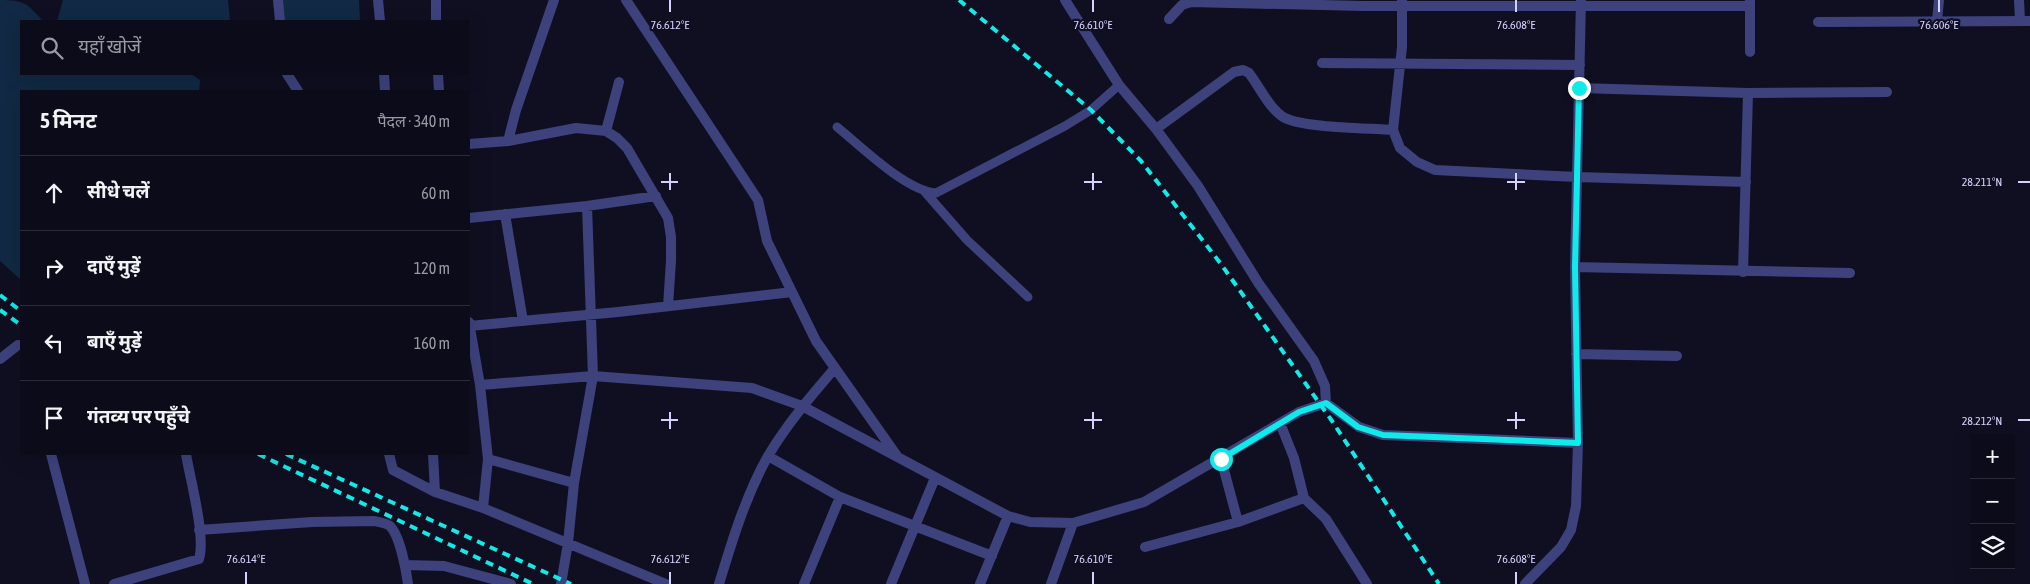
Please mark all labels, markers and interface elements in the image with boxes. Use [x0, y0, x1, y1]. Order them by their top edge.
text: 76.612°E [651, 18, 689, 32]
text: 76.610°E [1074, 18, 1112, 32]
text: 76.608°E [1497, 18, 1535, 32]
text: 76.606°E [1920, 18, 1958, 32]
search box [20, 20, 470, 75]
icon: search [38, 34, 66, 62]
text: यहाँ खोजें [78, 35, 141, 57]
route end [1568, 77, 1591, 100]
text: 5 मिनट [40, 108, 97, 132]
text: पैदल · 340 m [377, 112, 450, 130]
text: 28.211°N [1962, 175, 2002, 189]
icon: ahead [40, 179, 68, 207]
text: सीधे चलें [87, 180, 150, 202]
text: 60 m [421, 184, 450, 202]
icon: right [40, 254, 68, 282]
text: दाएँ मुड़ें [87, 255, 141, 277]
text: 120 m [414, 259, 450, 277]
icon: left [40, 329, 68, 357]
text: बाएँ मुड़ें [87, 330, 142, 352]
text: 160 m [414, 334, 450, 352]
icon: arrive [40, 404, 68, 432]
text: गंतव्य पर पहुँचे [87, 405, 190, 427]
text: 28.212°N [1962, 414, 2002, 428]
map controls [1970, 434, 2015, 569]
button: + [1970, 434, 2015, 479]
route start [1210, 448, 1233, 471]
button: − [1970, 479, 2015, 524]
button: layers [1970, 524, 2015, 569]
text: 76.614°E [227, 552, 265, 566]
text: 76.612°E [651, 552, 689, 566]
text: 76.610°E [1074, 552, 1112, 566]
text: 76.608°E [1497, 552, 1535, 566]

